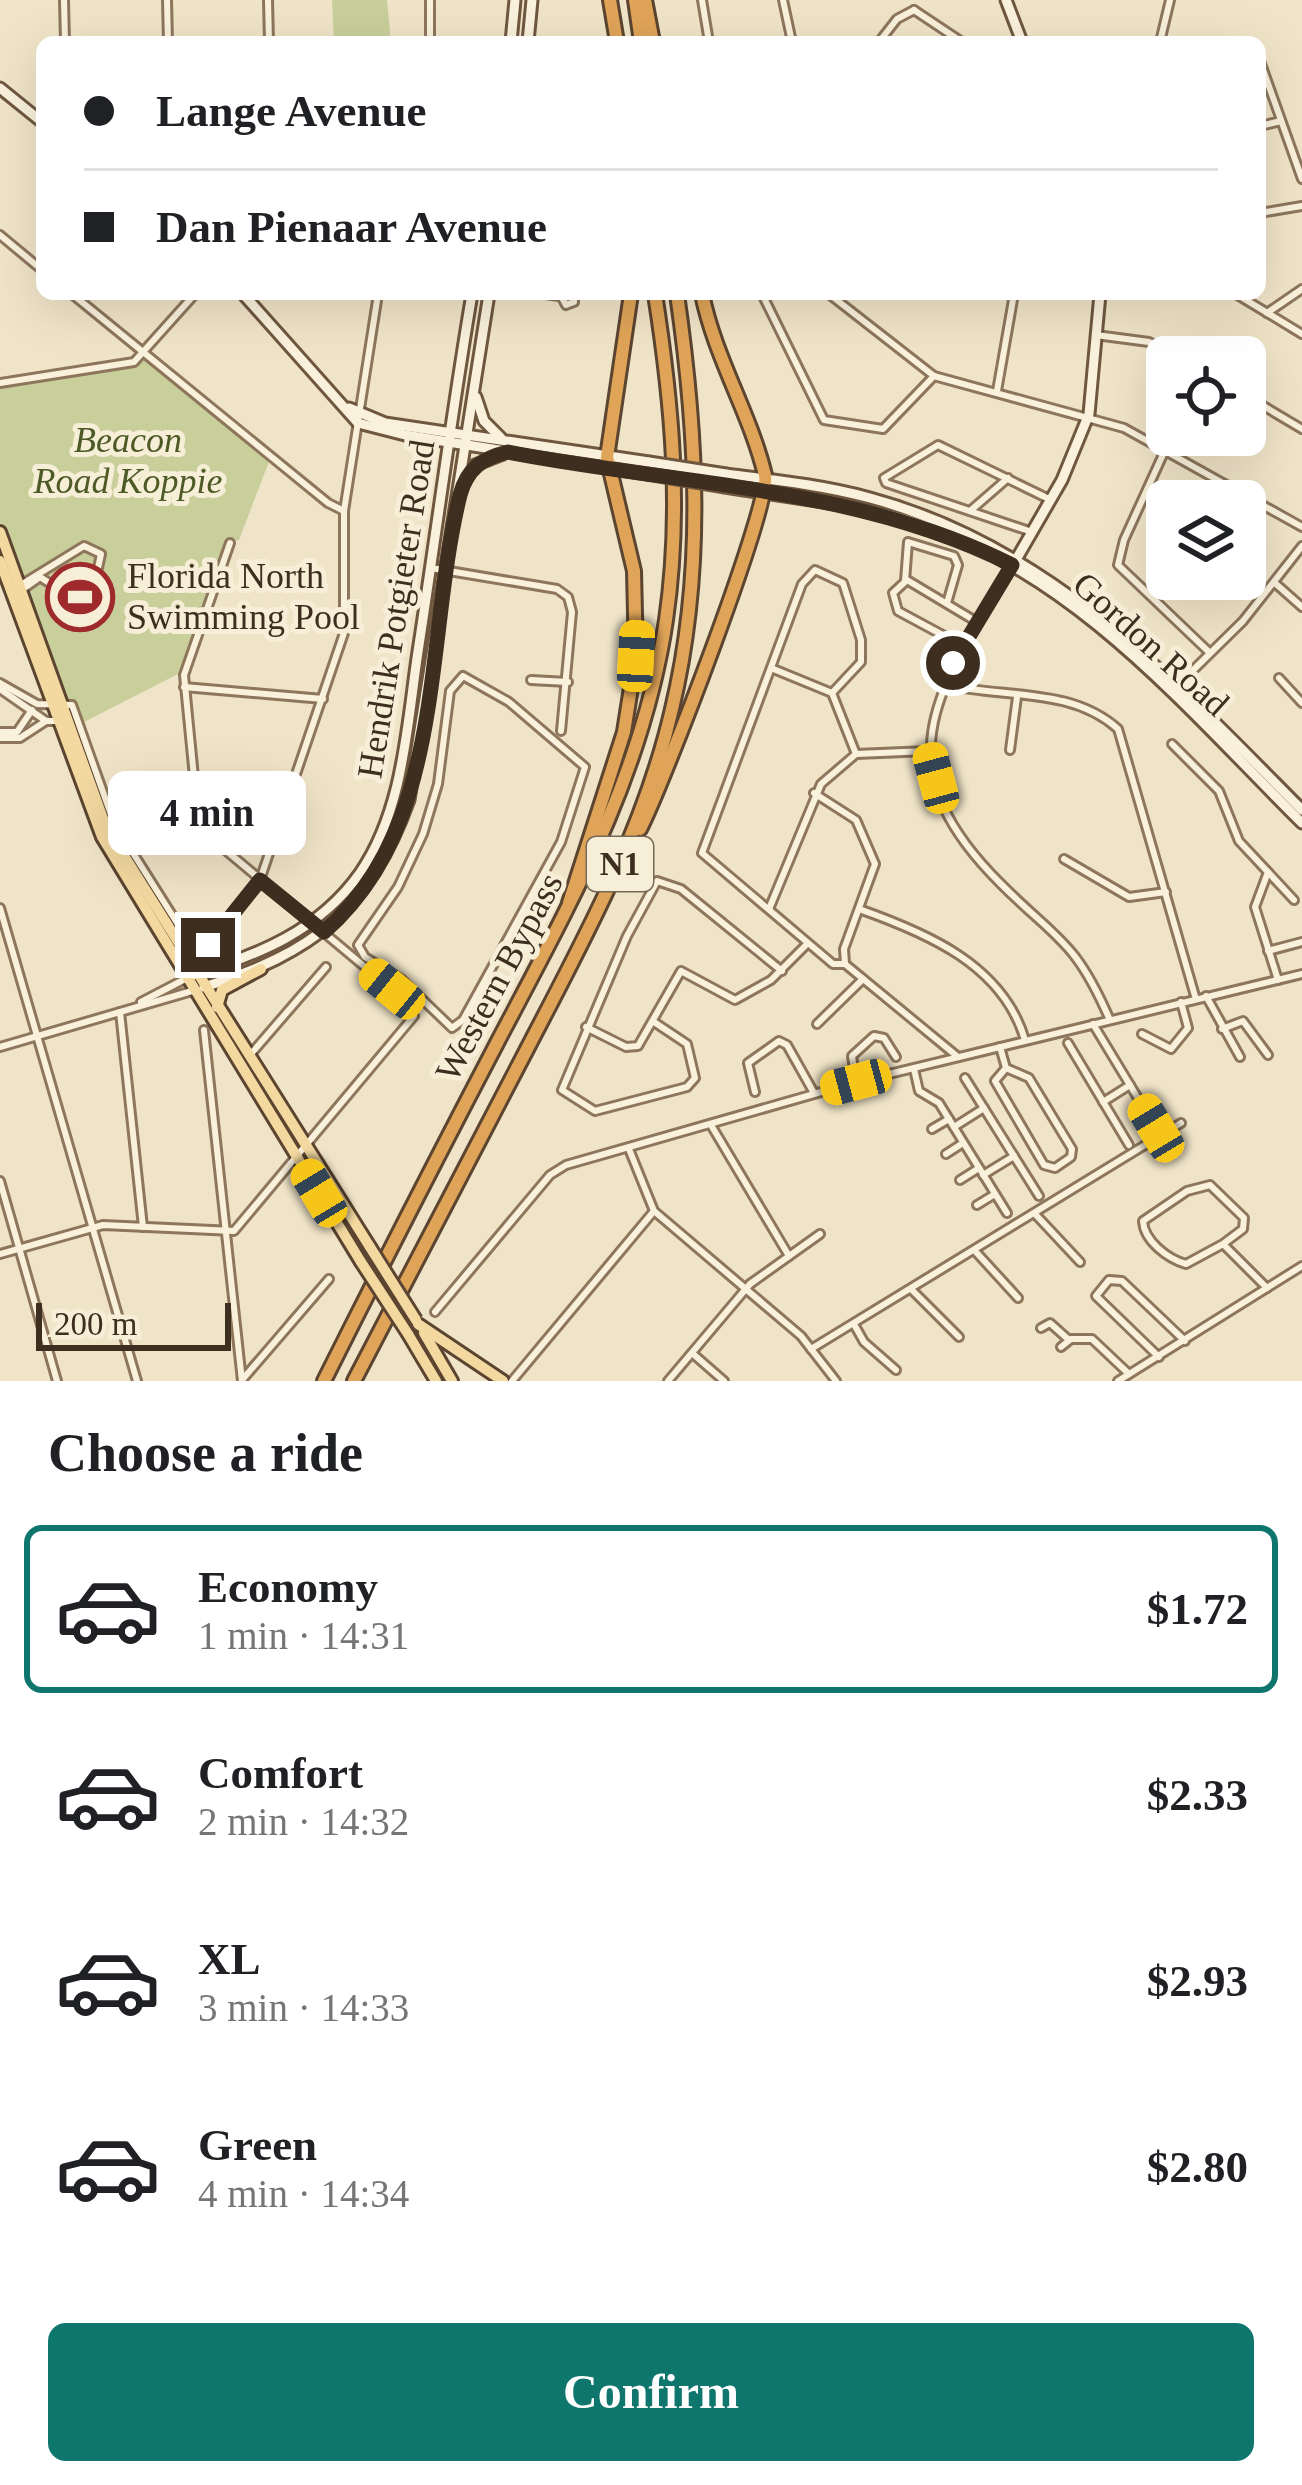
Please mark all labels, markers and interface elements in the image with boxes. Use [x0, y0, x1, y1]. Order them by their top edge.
text: Lange Avenue [156, 86, 426, 136]
text: Dan Pienaar Avenue [156, 202, 547, 252]
map controls [1146, 336, 1266, 600]
button: locate [1146, 336, 1266, 456]
park label: Beacon Road Koppie [33, 420, 223, 501]
street label: Hendrik Potgieter Road [350, 437, 442, 781]
button: layers [1146, 480, 1266, 600]
place label: Florida North Swimming Pool [127, 556, 360, 637]
sports icon: Florida North Swimming Pool [45, 562, 115, 632]
street label: Gordon Road [1065, 564, 1237, 724]
car [616, 619, 656, 693]
route start [926, 636, 980, 690]
car [909, 739, 963, 817]
callout: 4 min [109, 771, 307, 855]
text: 4 min [160, 791, 254, 834]
road number: N1 [587, 837, 653, 891]
street label: Western Bypass [427, 866, 571, 1088]
route end [181, 918, 235, 972]
car [353, 952, 431, 1026]
car [817, 1055, 895, 1109]
car [1122, 1088, 1190, 1168]
car [285, 1153, 353, 1233]
scale bar [36, 1297, 231, 1350]
text: 200 m [54, 1306, 137, 1342]
text: Choose a ride [48, 1423, 363, 1483]
icon: car [54, 1555, 162, 1663]
text: Economy [198, 1562, 378, 1612]
text: $1.72 [1147, 1584, 1248, 1634]
text: 1 min · 14:31 [198, 1614, 409, 1657]
icon: car [54, 1741, 162, 1849]
text: Comfort [198, 1748, 363, 1798]
text: $2.33 [1147, 1770, 1248, 1820]
text: 2 min · 14:32 [198, 1800, 409, 1843]
icon: car [54, 1927, 162, 2035]
text: XL [198, 1934, 261, 1984]
text: $2.93 [1147, 1956, 1248, 2006]
text: 3 min · 14:33 [198, 1986, 409, 2029]
icon: car [54, 2113, 162, 2221]
text: Green [198, 2120, 317, 2170]
text: $2.80 [1147, 2142, 1248, 2192]
text: 4 min · 14:34 [198, 2172, 409, 2215]
button: Confirm [48, 2323, 1254, 2461]

